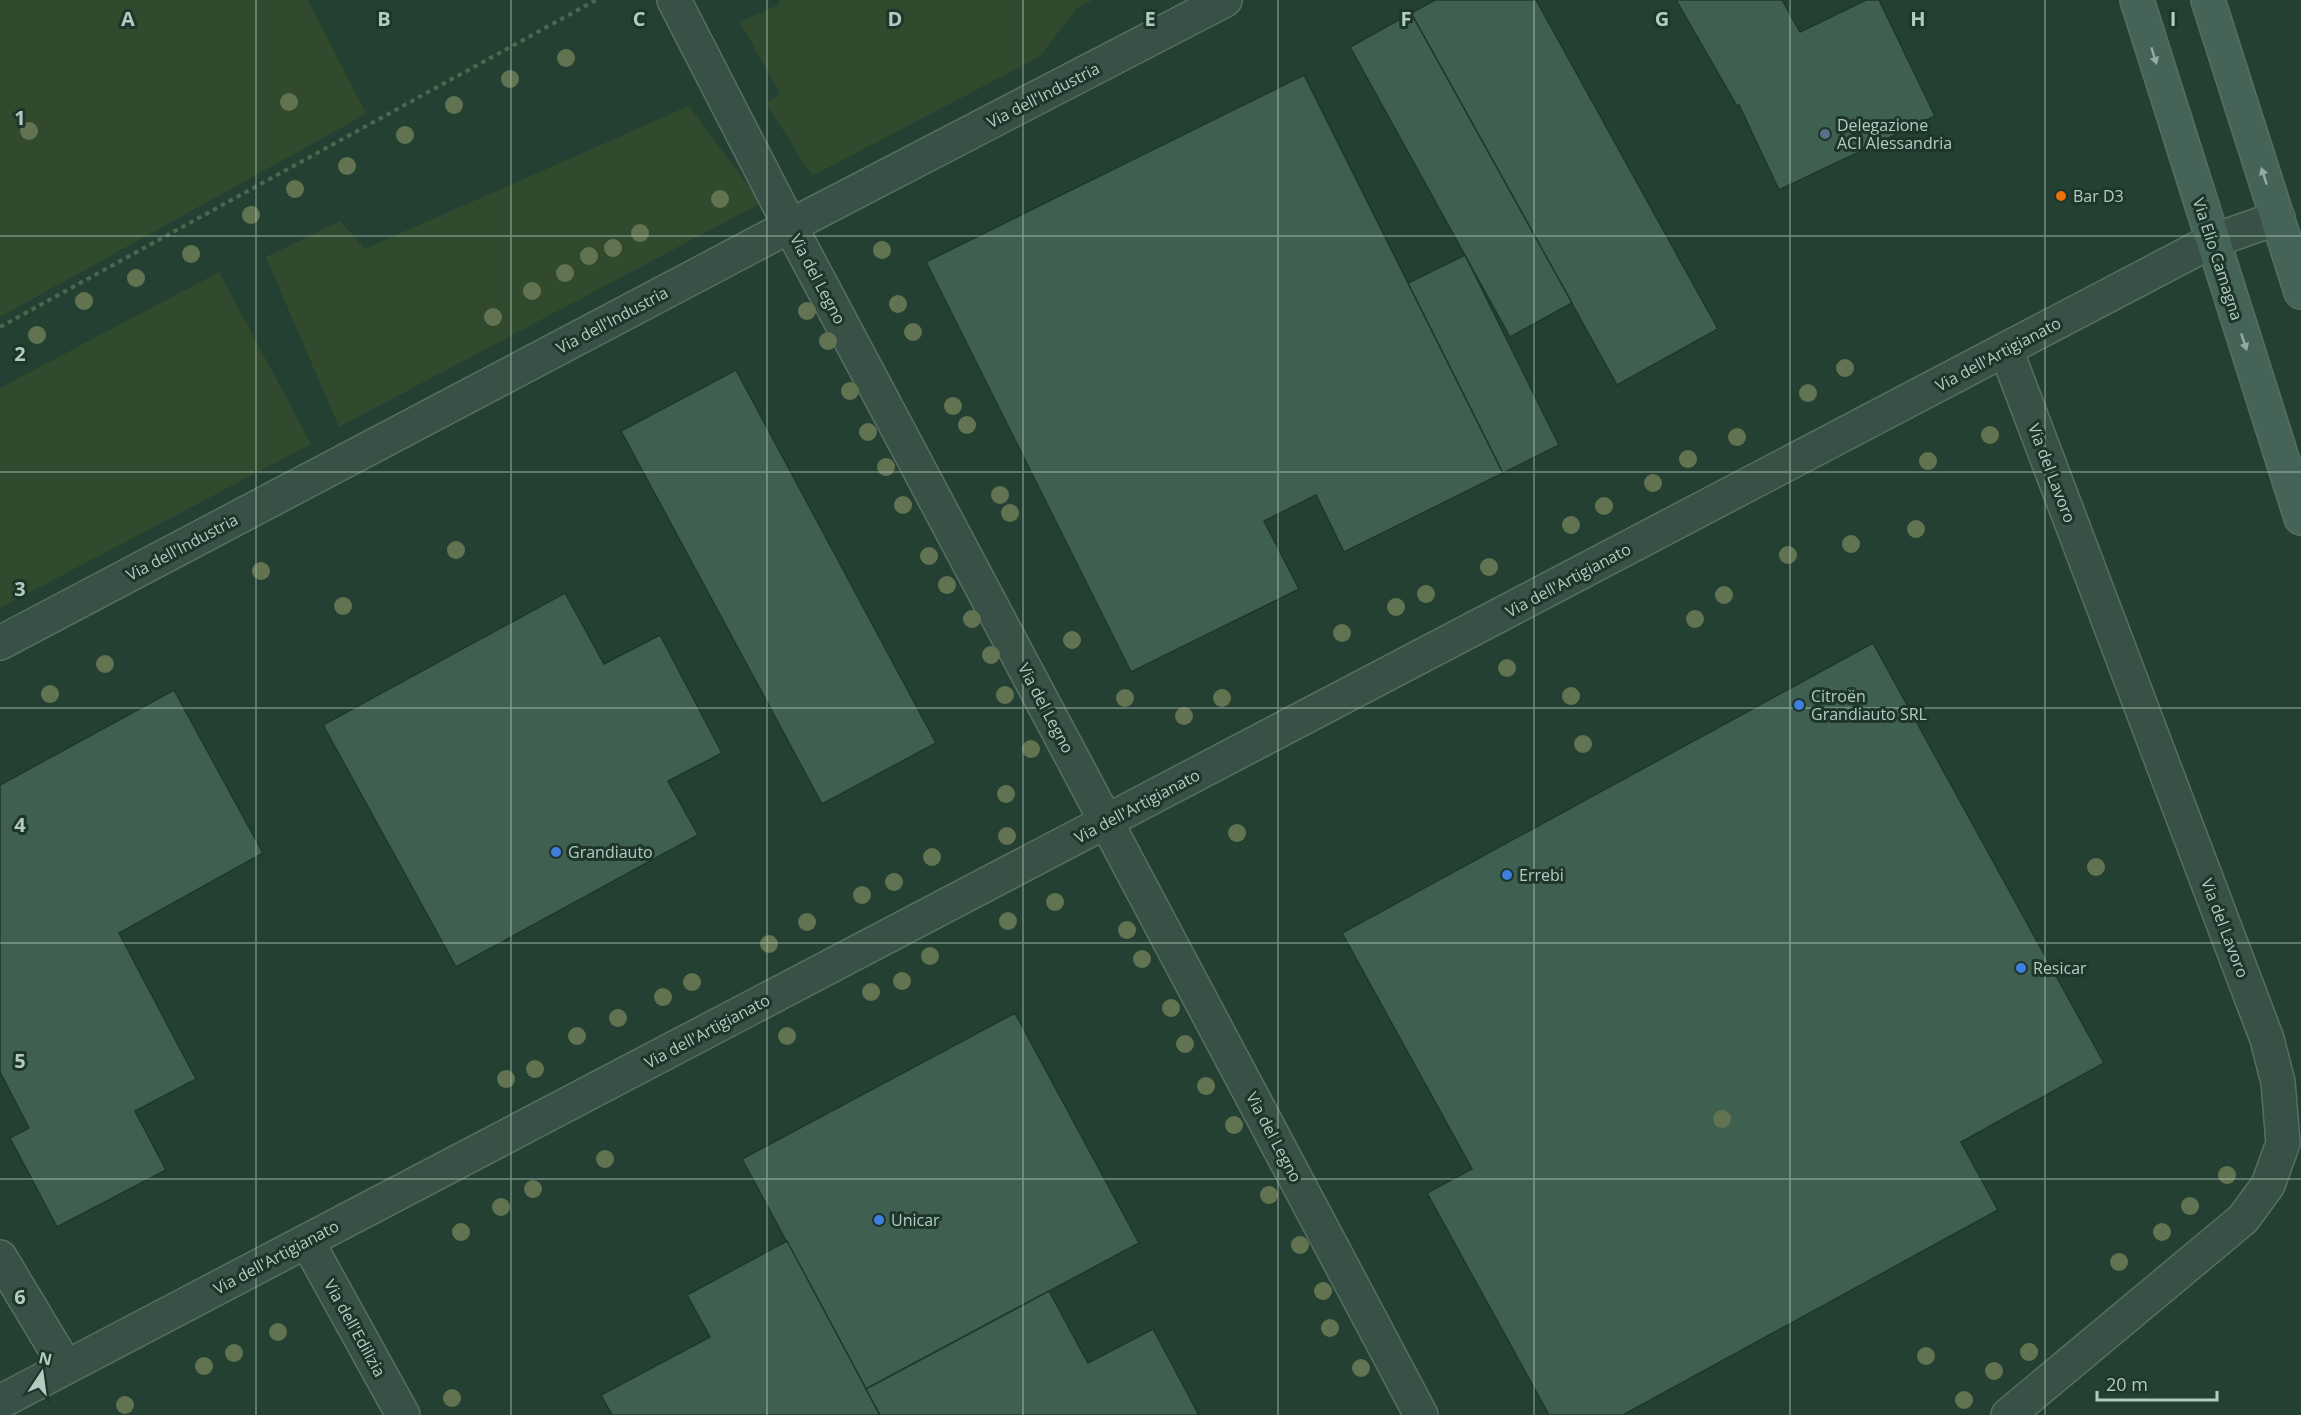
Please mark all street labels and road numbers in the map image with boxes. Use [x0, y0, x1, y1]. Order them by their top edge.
street label: Via dell'Industria [983, 57, 1103, 133]
street label: Via Elio Camagna [2188, 195, 2248, 323]
street label: Via del Legno [785, 230, 851, 328]
street label: Via dell'Industria [552, 281, 672, 359]
street label: Via dell'Artigianato [1931, 312, 2065, 396]
street label: Via del Lavoro [2023, 420, 2081, 526]
street label: Via dell'Industria [122, 508, 242, 586]
street label: Via dell'Artigianato [1501, 538, 1635, 622]
street label: Via del Legno [1013, 659, 1079, 757]
street label: Via dell'Artigianato [1070, 764, 1204, 848]
street label: Via del Lavoro [2196, 875, 2254, 981]
street label: Via dell'Artigianato [640, 989, 774, 1073]
street label: Via del Legno [1241, 1088, 1307, 1186]
street label: Via dell'Artigianato [209, 1215, 343, 1299]
street label: Via dell'Edilizia [319, 1275, 391, 1381]

